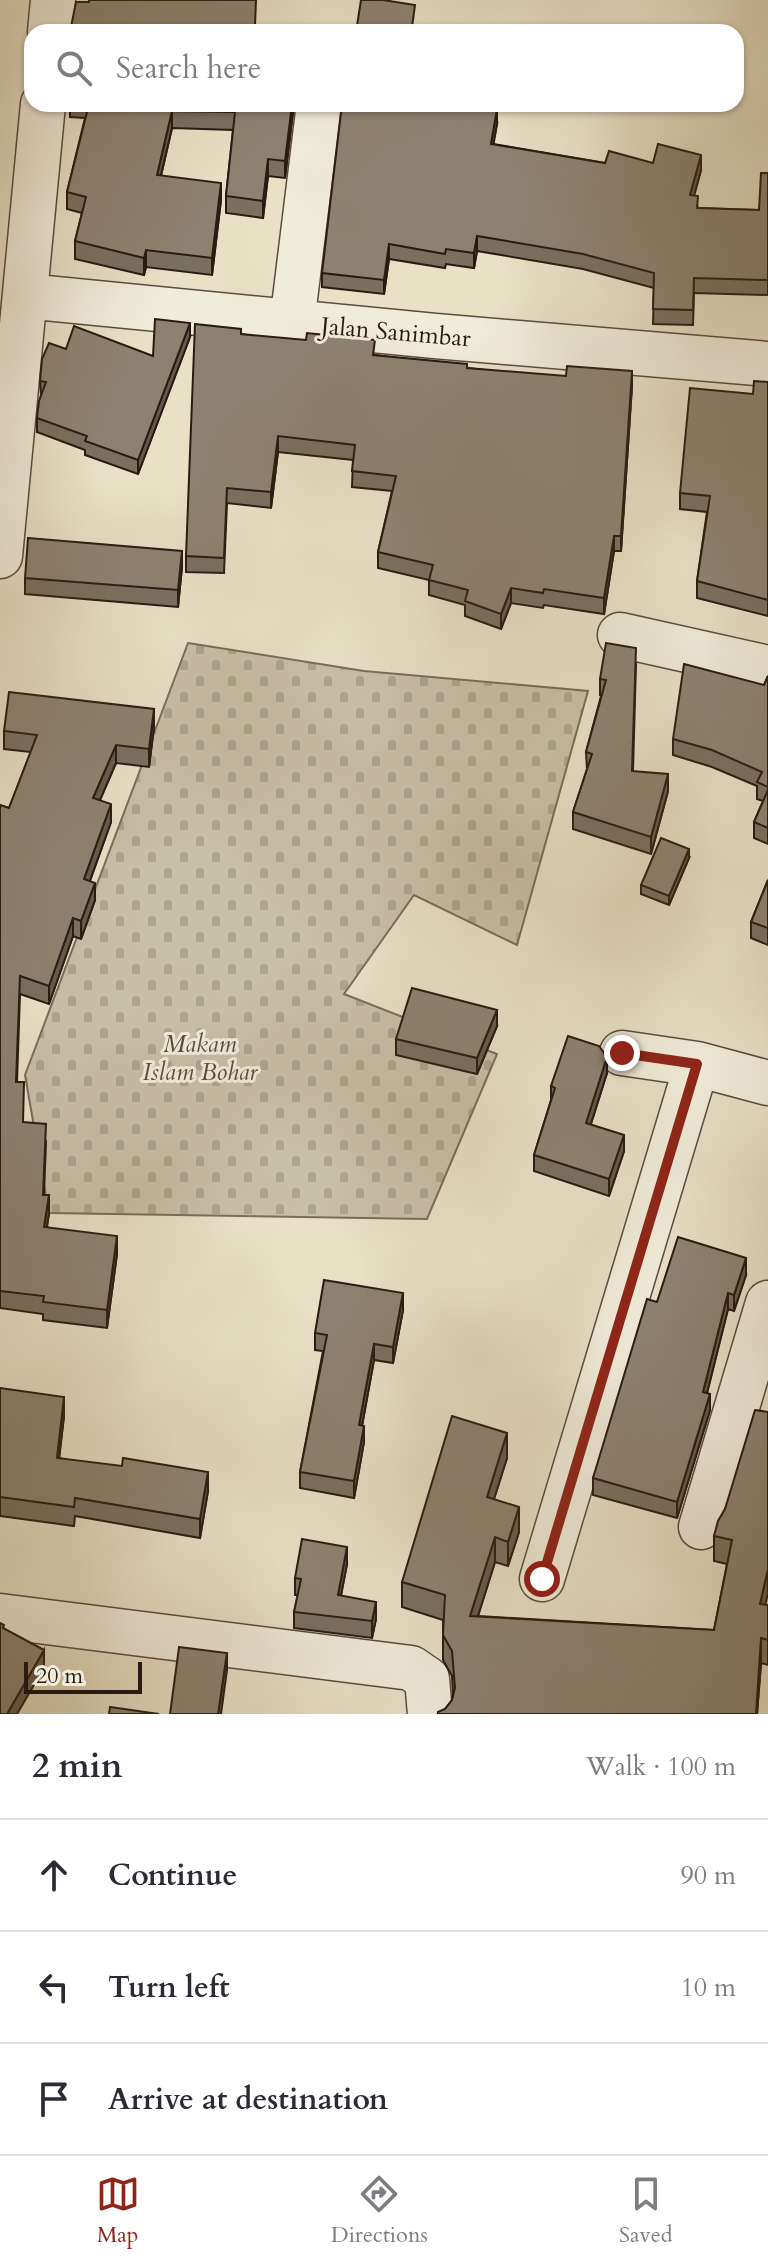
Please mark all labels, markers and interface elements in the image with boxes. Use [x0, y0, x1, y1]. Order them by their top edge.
search box [24, 24, 744, 112]
icon: search [52, 46, 96, 90]
text: Search here [116, 48, 261, 89]
street label: Jalan Sanimbar [317, 309, 472, 355]
park label: Makam Islam Bohar [143, 1028, 259, 1089]
route end [604, 1035, 640, 1071]
route start [524, 1561, 560, 1597]
scale bar [24, 1658, 142, 1694]
text: 20 m [36, 1661, 83, 1691]
text: 2 min [32, 1743, 123, 1789]
text: Walk · 100 m [586, 1749, 736, 1784]
icon: ahead [32, 1853, 76, 1897]
text: Continue [108, 1855, 237, 1896]
text: 90 m [680, 1858, 736, 1893]
icon: left [32, 1965, 76, 2009]
text: Turn left [108, 1967, 230, 2008]
text: 10 m [680, 1970, 736, 2005]
icon: arrive [32, 2077, 76, 2121]
text: Arrive at destination [108, 2079, 388, 2120]
tab: Map [96, 2172, 140, 2250]
tab: Directions [331, 2172, 428, 2250]
tab: Saved [619, 2172, 672, 2250]

